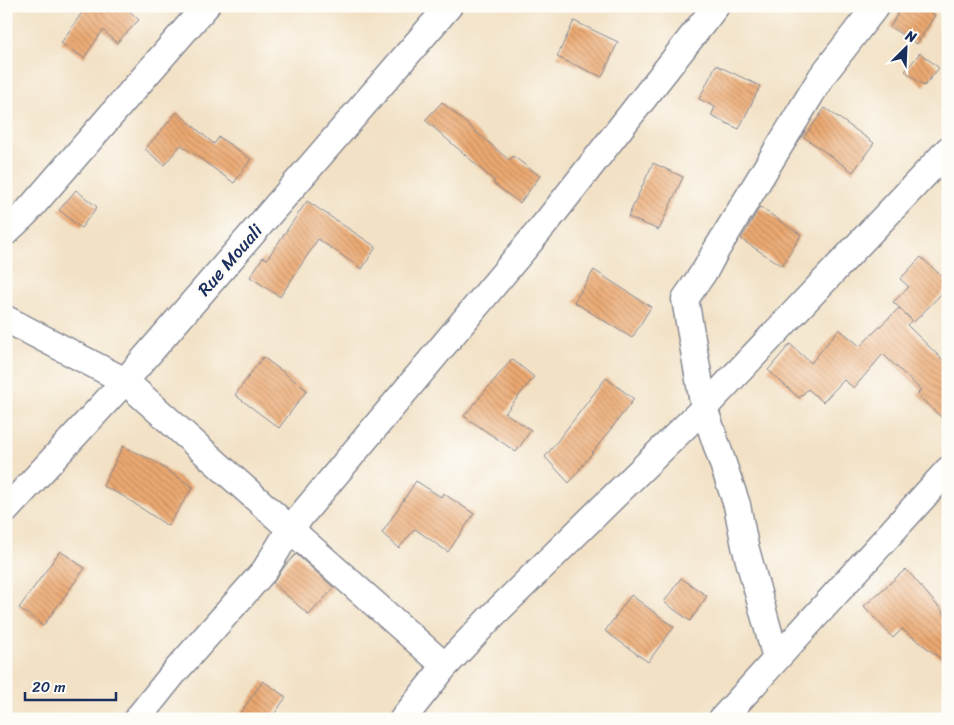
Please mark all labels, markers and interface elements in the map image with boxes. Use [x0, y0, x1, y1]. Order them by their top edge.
north arrow [882, 22, 932, 72]
text: N [901, 23, 921, 50]
street label: Rue Mouali [189, 216, 271, 304]
scale bar [25, 670, 116, 702]
text: 20 m [32, 674, 66, 700]

